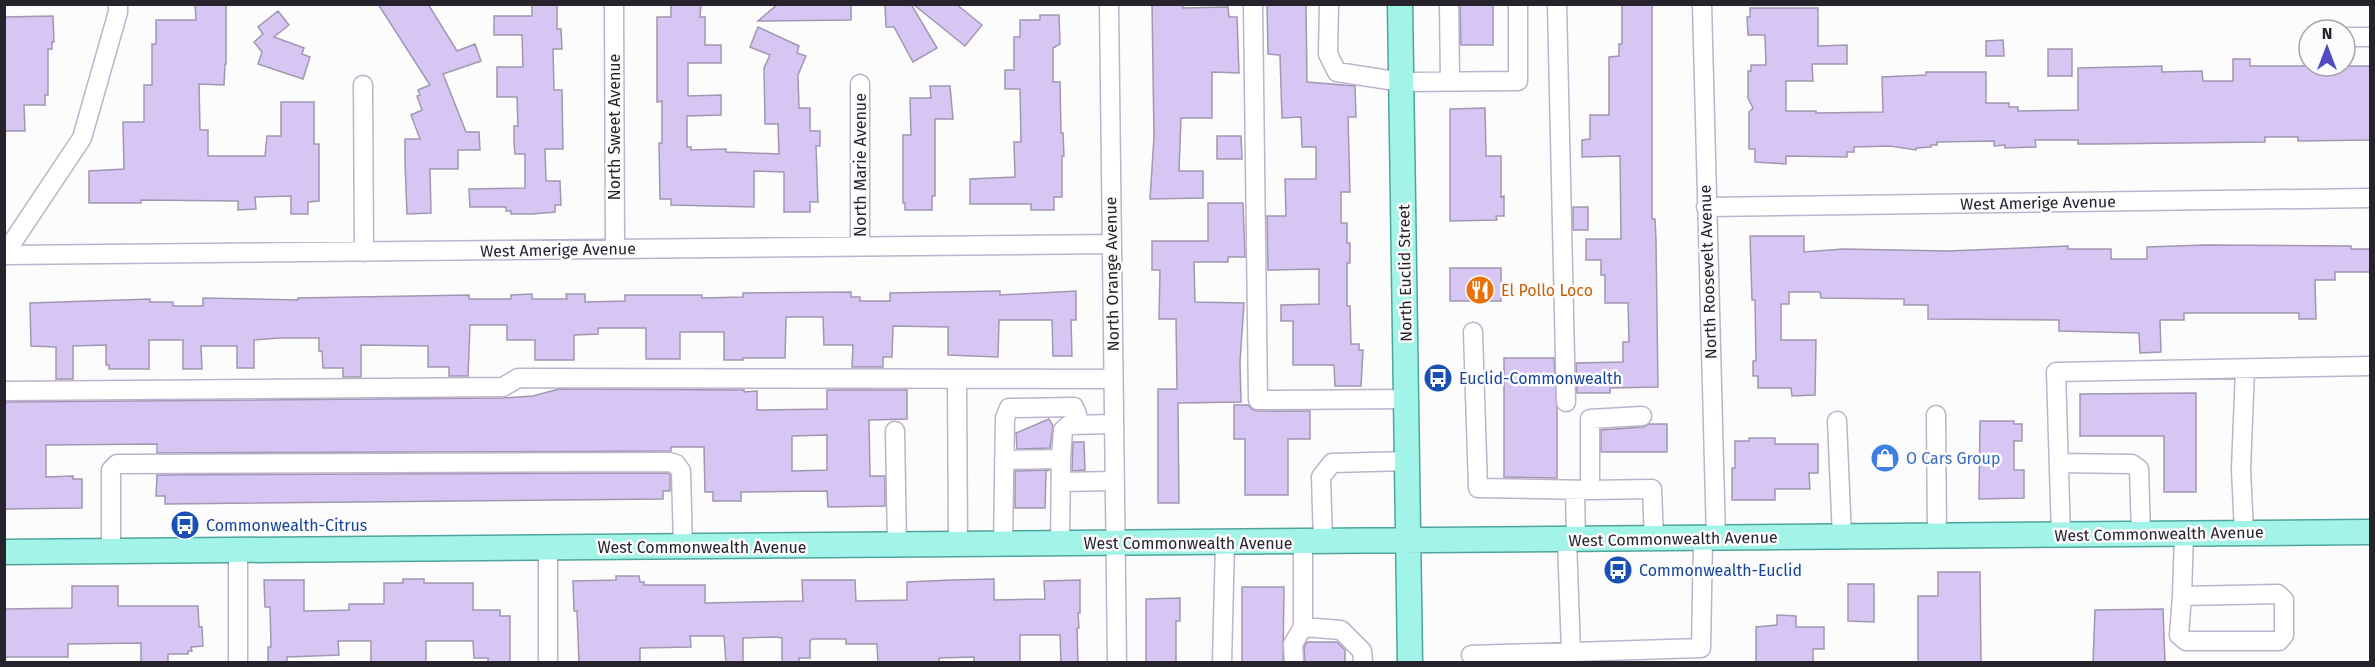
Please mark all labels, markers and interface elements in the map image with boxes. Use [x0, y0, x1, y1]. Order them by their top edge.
north arrow [2297, 18, 2357, 78]
text: N [2322, 24, 2332, 43]
street label: North Sweet Avenue [605, 54, 624, 200]
street label: North Marie Avenue [851, 93, 870, 237]
street label: North Roosevelt Avenue [1695, 185, 1721, 359]
street label: West Amerige Avenue [1960, 192, 2116, 214]
street label: North Orange Avenue [1101, 196, 1123, 352]
street label: North Euclid Street [1394, 204, 1416, 342]
street label: West Amerige Avenue [480, 239, 636, 261]
restaurant icon: El Pollo Loco [1464, 274, 1496, 306]
place label: El Pollo Loco [1501, 281, 1593, 300]
bus stop icon: Euclid-Commonwealth [1422, 362, 1454, 394]
place label: Euclid-Commonwealth [1459, 369, 1622, 388]
shop icon: O Cars Group [1869, 442, 1901, 474]
place label: O Cars Group [1906, 449, 2000, 468]
bus stop icon: Commonwealth-Citrus [169, 509, 201, 541]
place label: Commonwealth-Citrus [206, 516, 367, 535]
street label: West Commonwealth Avenue [2054, 523, 2264, 545]
street label: West Commonwealth Avenue [1568, 528, 1778, 550]
street label: West Commonwealth Avenue [1083, 534, 1293, 553]
street label: West Commonwealth Avenue [597, 538, 807, 557]
bus stop icon: Commonwealth-Euclid [1602, 554, 1634, 586]
place label: Commonwealth-Euclid [1639, 561, 1802, 580]

